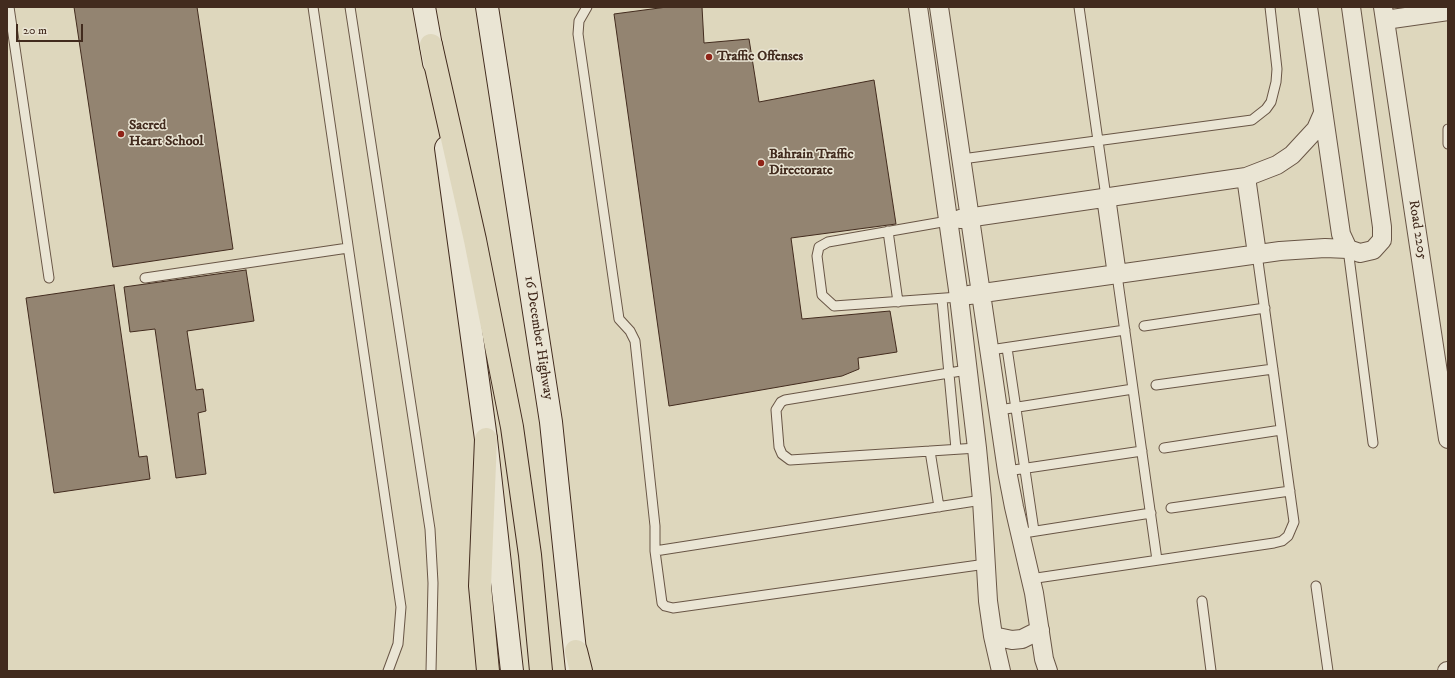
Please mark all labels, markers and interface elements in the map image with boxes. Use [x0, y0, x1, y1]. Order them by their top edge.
scale bar [18, 16, 85, 42]
text: 20 m [23, 23, 47, 38]
place label: Traffic Offenses [717, 49, 803, 65]
marker: Traffic Offenses [704, 52, 714, 62]
place label: Sacred Heart School [129, 118, 203, 150]
marker: Sacred Heart School [116, 129, 126, 139]
place label: Bahrain Traffic Directorate [769, 147, 853, 180]
marker: Bahrain Traffic Directorate [756, 158, 766, 168]
street label: Road 2205 [1404, 199, 1430, 261]
street label: 16 December Highway [520, 275, 556, 401]

